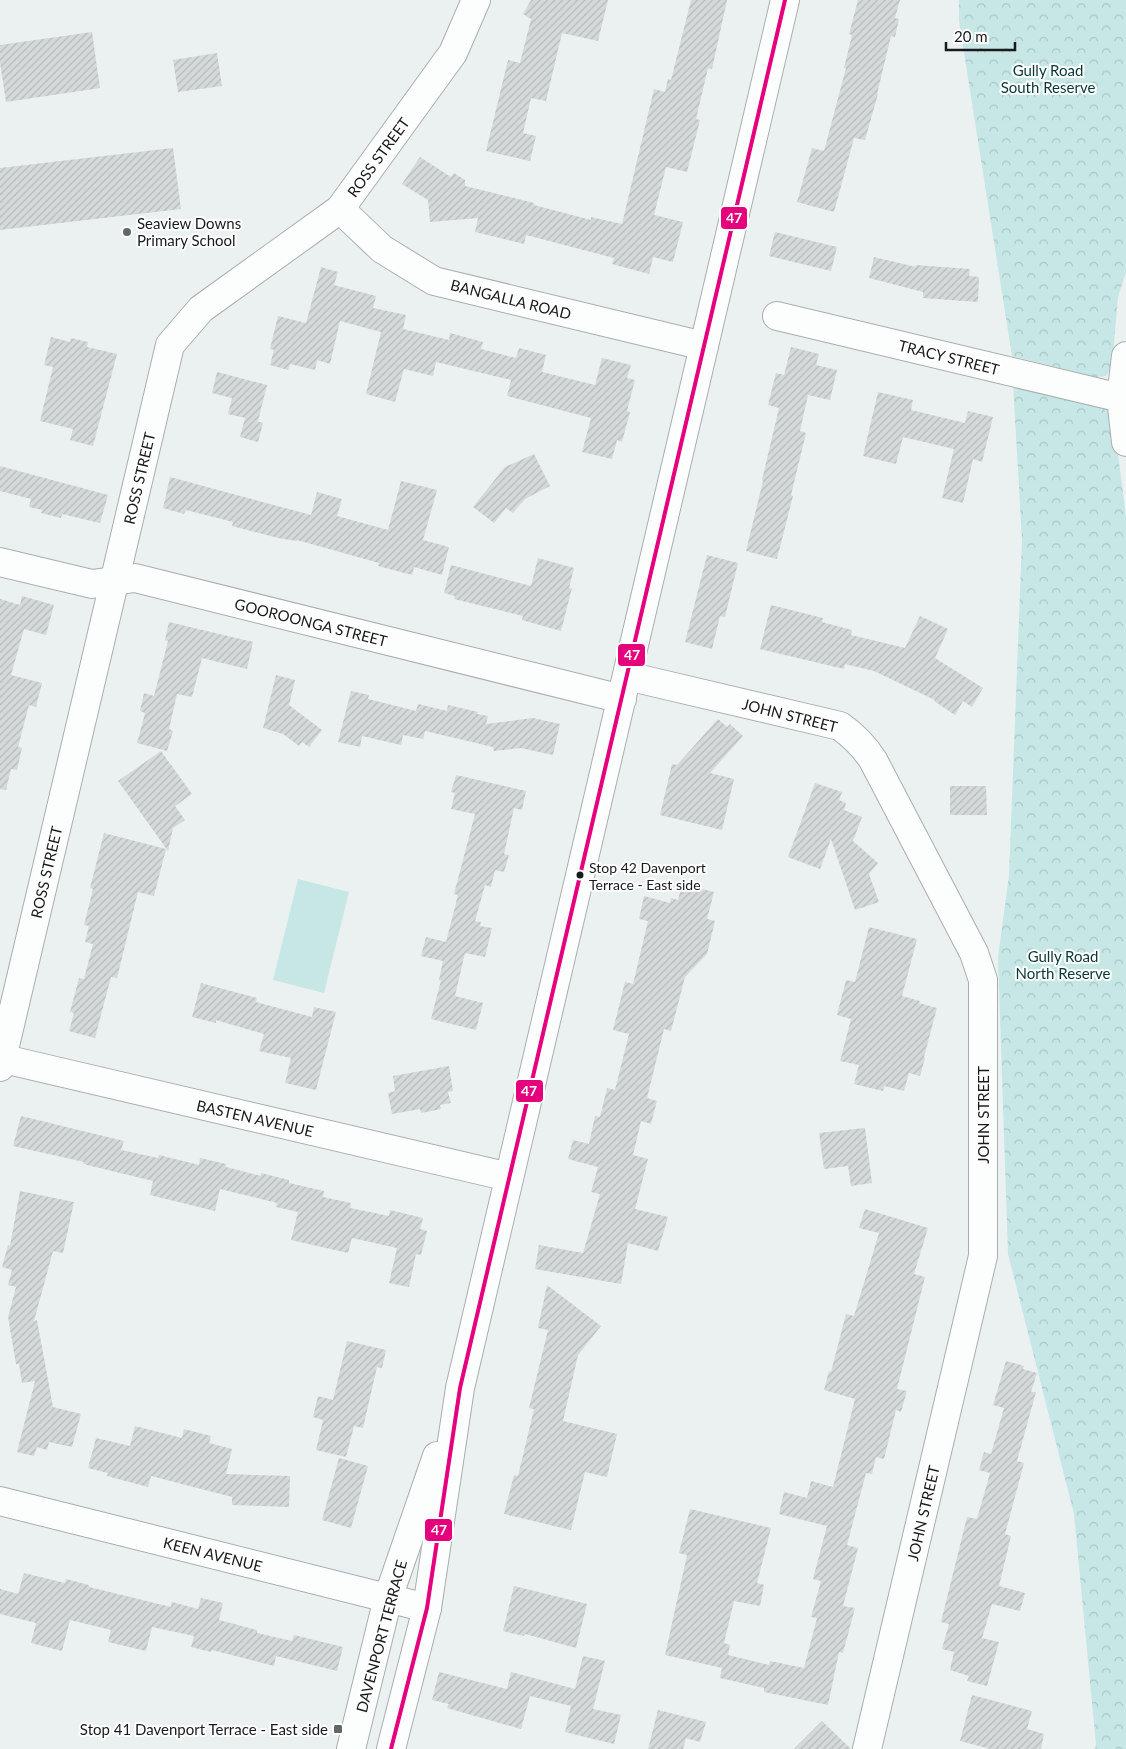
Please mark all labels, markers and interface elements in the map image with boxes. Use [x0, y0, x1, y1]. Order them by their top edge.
scale bar [946, 20, 1015, 52]
text: 20 m [954, 27, 988, 45]
park label: Gully Road South Reserve [1001, 61, 1095, 96]
street label: ROSS STREET [343, 114, 413, 200]
line badge: 47 [720, 206, 748, 230]
text: 47 [726, 209, 742, 226]
place label: Seaview Downs Primary School [137, 214, 241, 249]
marker: Seaview Downs Primary School [121, 226, 133, 238]
street label: BANGALLA ROAD [449, 275, 573, 323]
street label: TRACY STREET [897, 336, 1001, 378]
street label: ROSS STREET [120, 430, 158, 526]
street label: GOOROONGA STREET [233, 594, 389, 650]
line badge: 47 [617, 643, 646, 667]
text: 47 [624, 646, 640, 663]
street label: JOHN STREET [740, 694, 840, 736]
street label: ROSS STREET [27, 824, 65, 920]
place label: Stop 42 Davenport Terrace - East side [589, 859, 706, 893]
marker: Stop 42 Davenport Terrace - East side [575, 870, 585, 880]
park label: Gully Road North Reserve [1016, 947, 1111, 982]
street label: JOHN STREET [974, 1066, 992, 1164]
line badge: 47 [515, 1079, 544, 1103]
text: 47 [521, 1082, 537, 1099]
street label: BASTEN AVENUE [195, 1096, 315, 1140]
street label: JOHN STREET [903, 1463, 943, 1563]
line badge: 47 [424, 1518, 453, 1542]
text: 47 [431, 1521, 447, 1538]
street label: KEEN AVENUE [162, 1533, 264, 1575]
street label: DAVENPORT TERRACE [352, 1558, 410, 1714]
place label: Stop 41 Davenport Terrace - East side [80, 1720, 328, 1738]
marker: Stop 41 Davenport Terrace - East side [332, 1723, 344, 1735]

